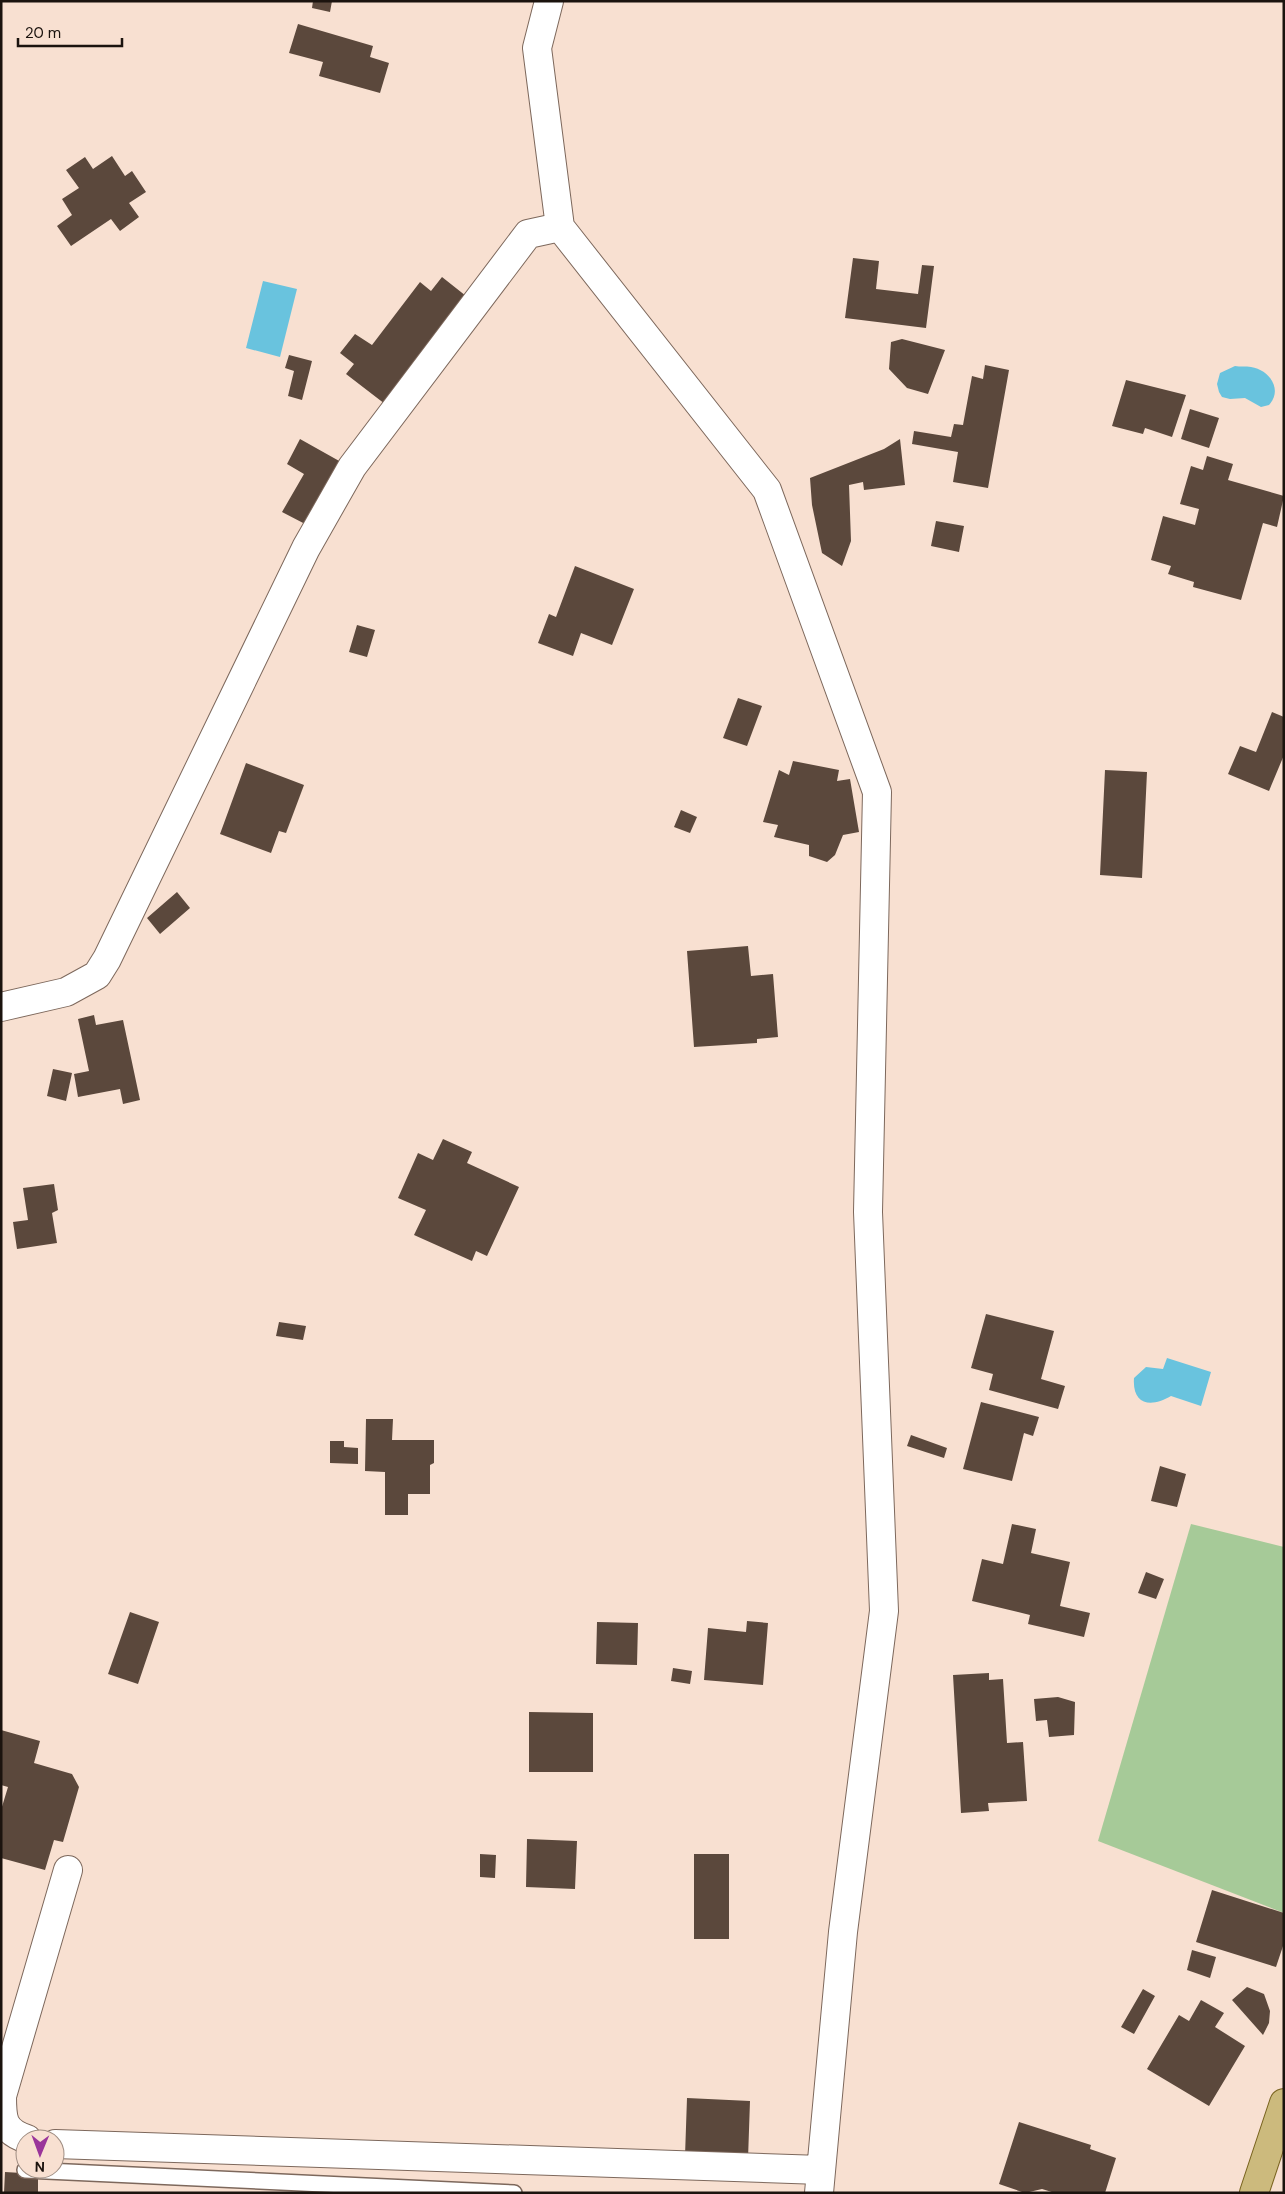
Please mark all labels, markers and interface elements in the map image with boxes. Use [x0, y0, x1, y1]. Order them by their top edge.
scale bar [18, 15, 121, 47]
text: 20 m [25, 23, 61, 43]
north arrow [15, 2129, 65, 2179]
text: N [35, 2158, 45, 2176]

